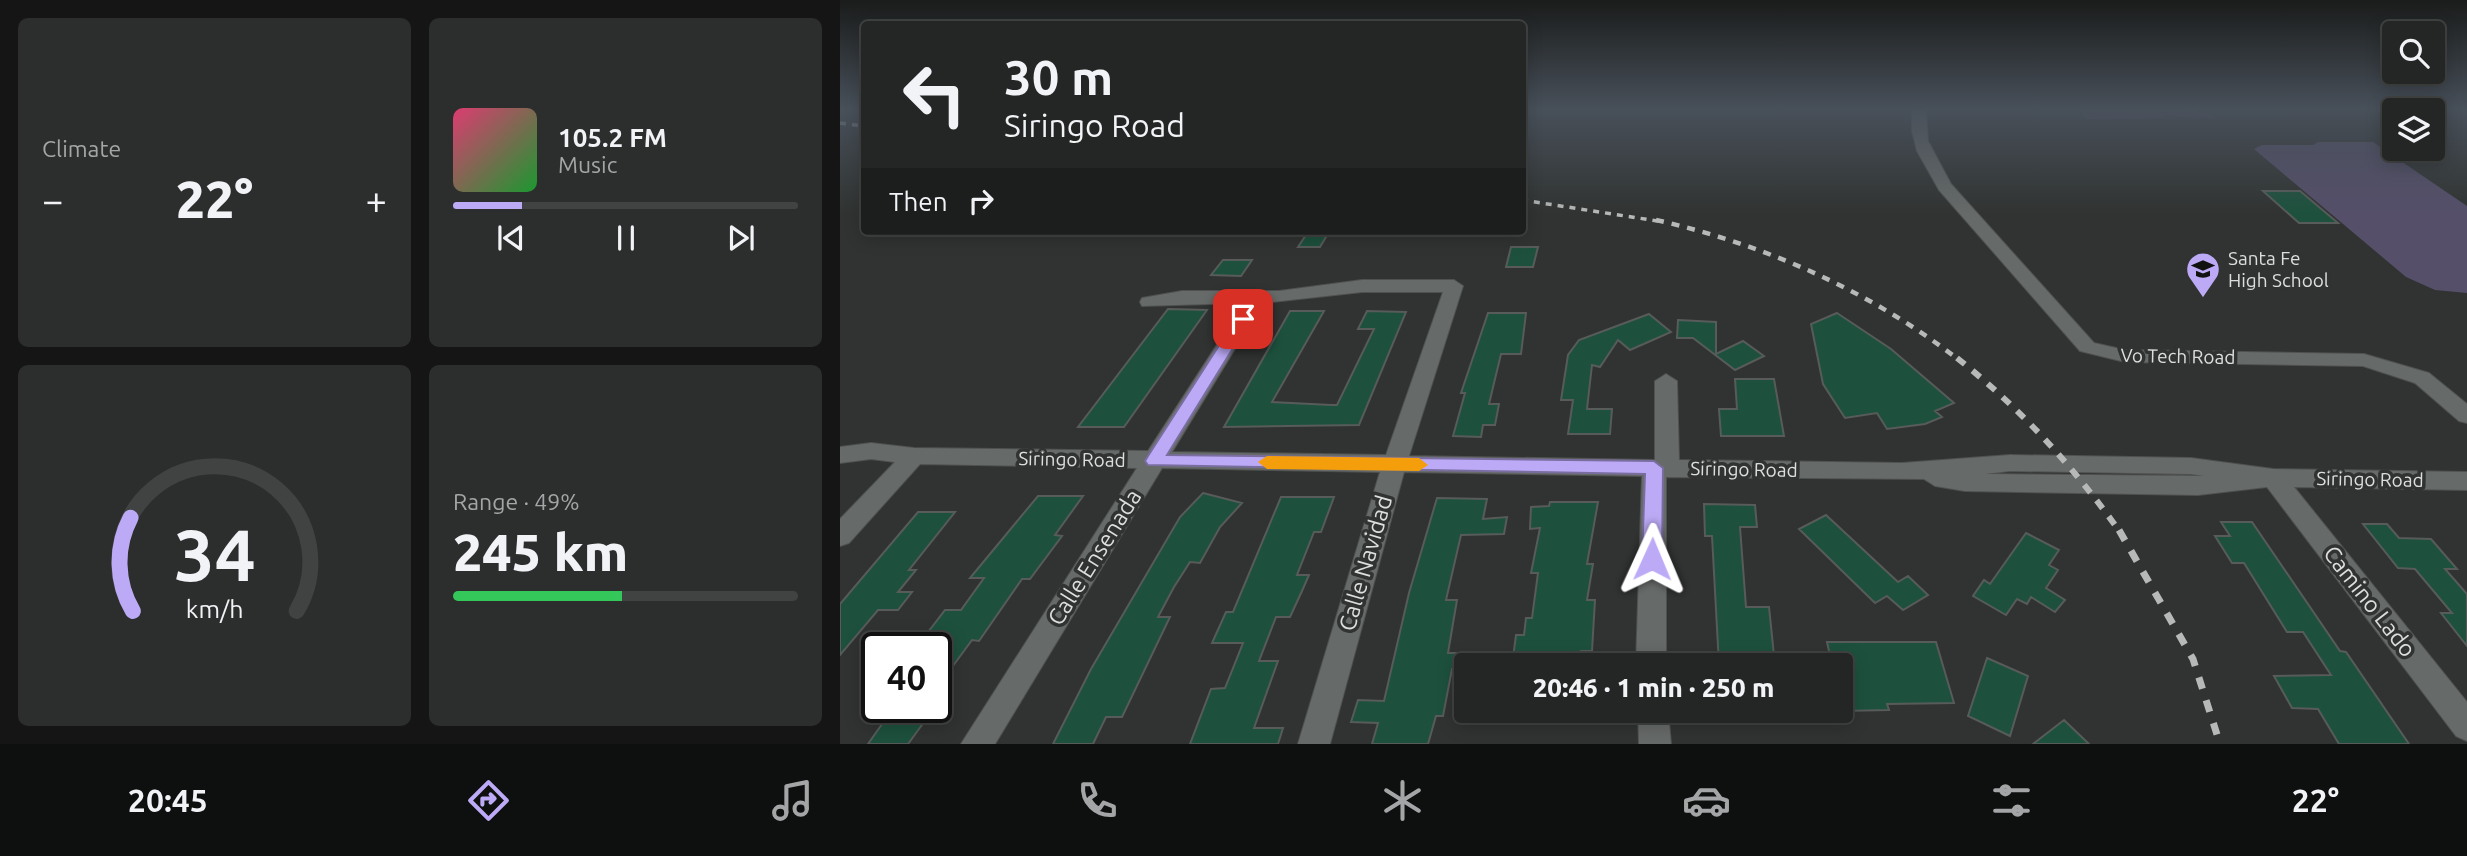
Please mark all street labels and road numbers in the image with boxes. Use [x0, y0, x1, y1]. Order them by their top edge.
street label: Vo Tech Road [2120, 344, 2236, 368]
street label: Siringo Road [1018, 447, 1126, 471]
street label: Siringo Road [1690, 457, 1798, 481]
street label: Siringo Road [2316, 467, 2424, 491]
street label: Calle Ensenada [1042, 485, 1146, 629]
street label: Calle Navidad [1334, 492, 1396, 634]
street label: Camino Lado [2319, 541, 2421, 661]

